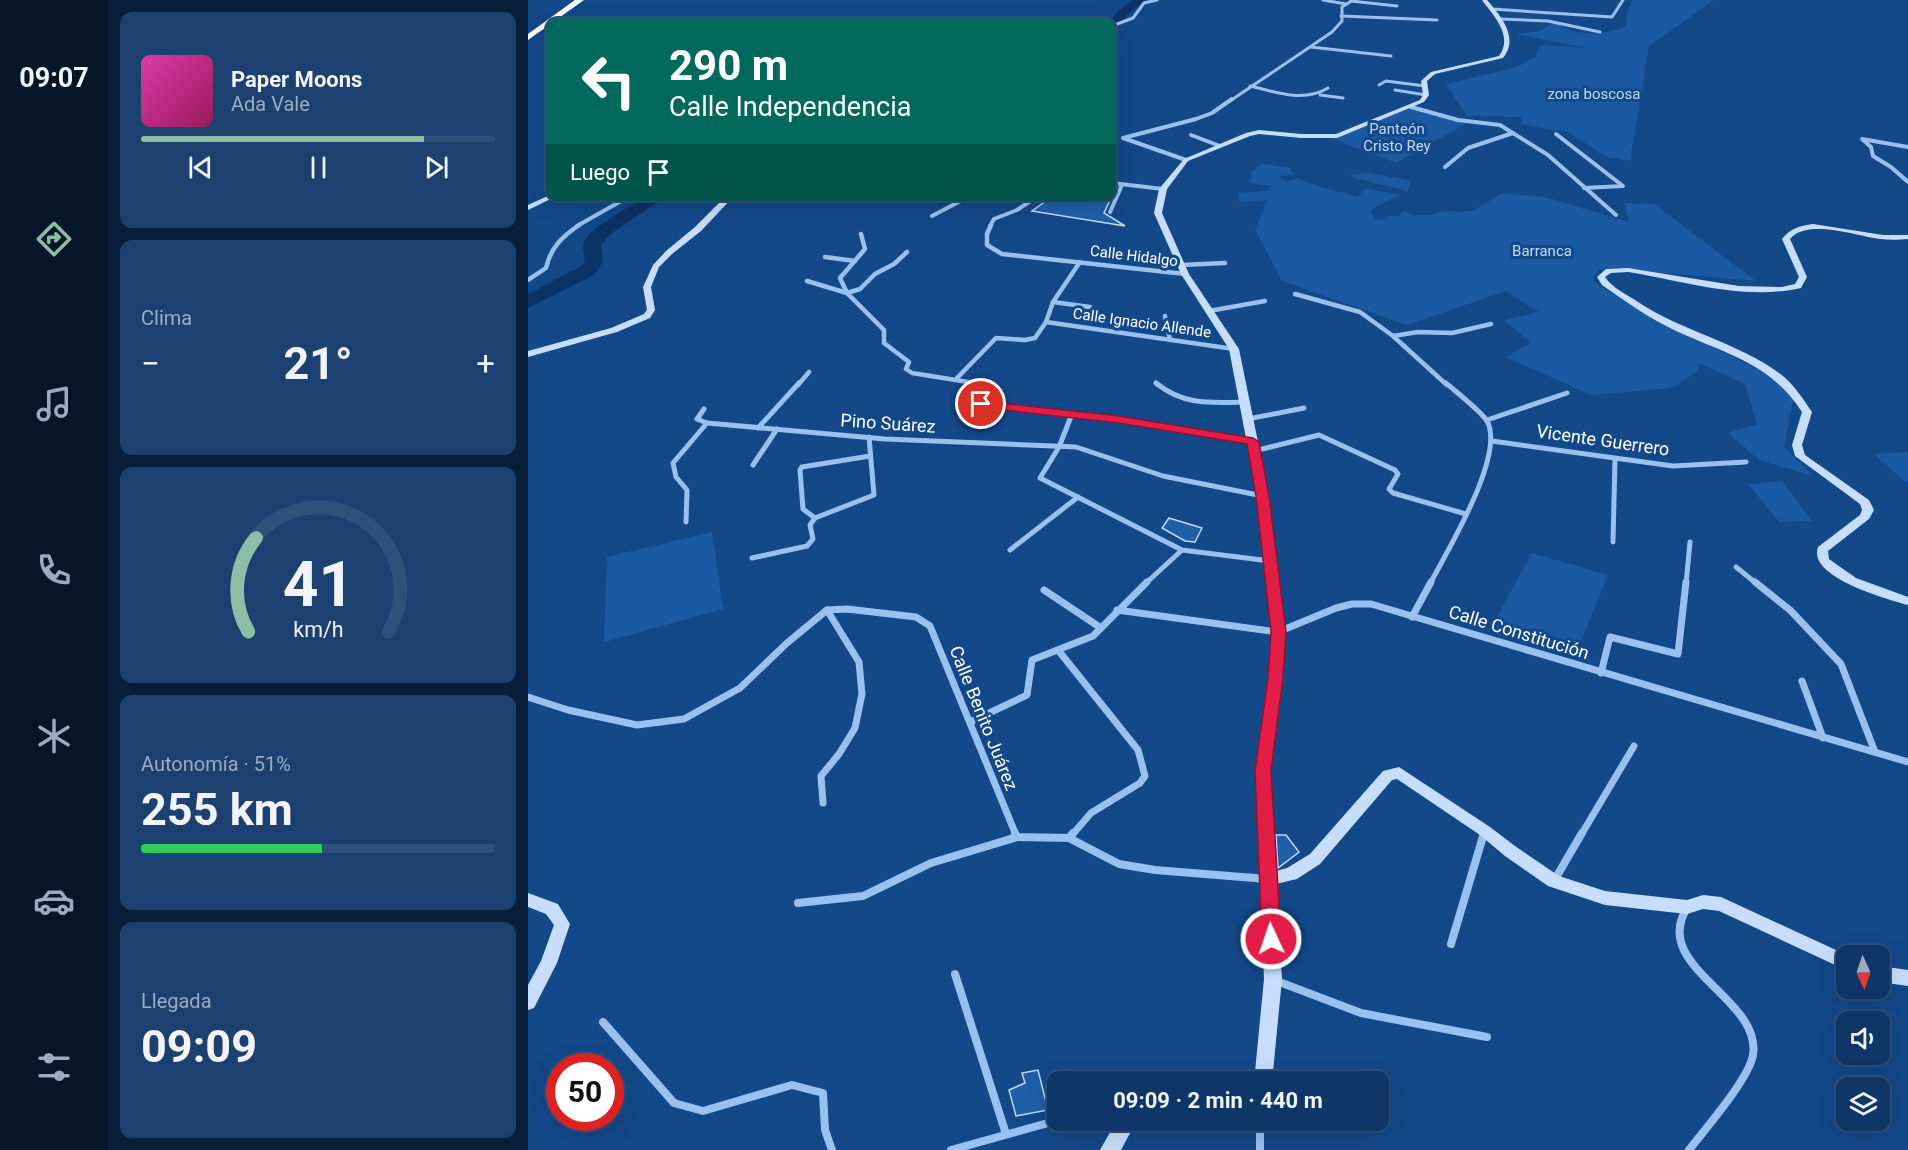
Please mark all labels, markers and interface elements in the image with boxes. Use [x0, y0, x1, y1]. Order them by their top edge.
text: 290 m [669, 41, 788, 90]
icon: left [570, 42, 648, 120]
text: 09:07 [19, 62, 89, 94]
text: Paper Moons [231, 67, 362, 92]
park label: zona boscosa [1547, 85, 1641, 103]
text: Calle Independencia [669, 91, 911, 123]
text: Ada Vale [231, 92, 310, 116]
park label: Panteón Cristo Rey [1363, 120, 1431, 155]
icon: previous [184, 151, 217, 184]
icon: pause [302, 151, 335, 184]
icon: next [420, 151, 453, 184]
icon: arrive [642, 156, 675, 189]
text: Luego [570, 160, 630, 185]
icon: directions [33, 218, 75, 260]
street label: Calle Hidalgo [1089, 242, 1179, 270]
park label: Barranca [1512, 242, 1572, 260]
street label: Calle Ignacio Allende [1072, 304, 1212, 342]
text: Clima [141, 306, 192, 330]
text: 21° [283, 337, 353, 390]
text: − [141, 344, 160, 383]
text: + [476, 344, 495, 383]
pin [955, 378, 1006, 429]
icon: music [33, 383, 75, 425]
icon: arrive [964, 387, 997, 420]
street label: Pino Suárez [840, 409, 936, 437]
street label: Vicente Guerrero [1535, 420, 1671, 460]
text: 41 [282, 548, 354, 621]
icon: phone [33, 549, 75, 591]
street label: Calle Constitución [1446, 601, 1592, 663]
text: km/h [293, 617, 343, 642]
street label: Calle Benito Juárez [945, 643, 1023, 793]
icon: climate [33, 715, 75, 757]
text: Autonomía · 51% [141, 752, 291, 776]
text: 255 km [141, 783, 293, 836]
icon: car [33, 880, 75, 922]
position arrow [1239, 907, 1303, 971]
north arrow [1836, 945, 1890, 999]
map controls [1836, 945, 1890, 1131]
text: Llegada [141, 989, 212, 1013]
button: sound [1836, 1011, 1890, 1065]
text: 09:09 [141, 1020, 257, 1073]
icon: filters [33, 1046, 75, 1088]
speed limit sign: 50 [546, 1053, 624, 1131]
button: layers [1836, 1077, 1890, 1131]
text: 09:09 · 2 min · 440 m [1113, 1088, 1323, 1113]

